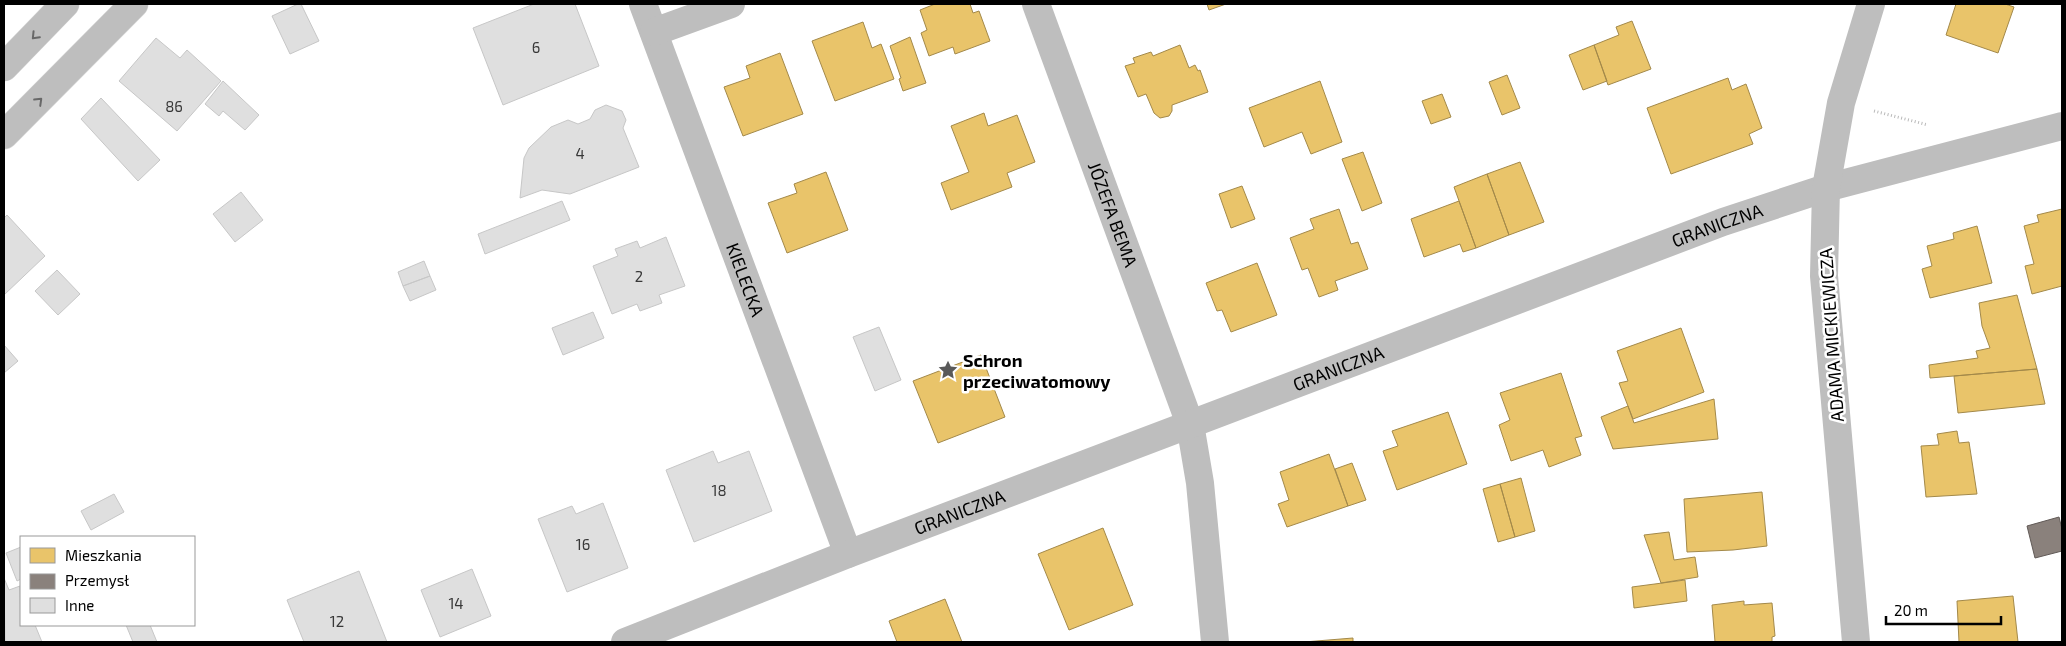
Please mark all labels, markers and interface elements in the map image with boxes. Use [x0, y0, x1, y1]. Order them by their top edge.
one-way arrow [32, 30, 41, 39]
house number: 6 [532, 38, 540, 56]
house number: 86 [165, 97, 183, 115]
one-way arrow [33, 98, 42, 107]
house number: 4 [575, 144, 585, 162]
street label: JÓZEFA BEMA [1084, 159, 1143, 271]
street label: GRANICZNA [1668, 198, 1766, 252]
street label: KIELECKA [722, 240, 770, 320]
street label: ADAMA MICKIEWICZA [1814, 246, 1848, 423]
house number: 2 [635, 267, 643, 285]
street label: GRANICZNA [1290, 341, 1387, 395]
place label: Schron przeciwatomowy [963, 349, 1111, 392]
place icon: Schron przeciwatomowy [937, 359, 959, 381]
house number: 18 [711, 481, 727, 499]
street label: GRANICZNA [911, 484, 1009, 539]
house number: 16 [576, 535, 590, 553]
legend [20, 536, 195, 626]
text: Mieszkania [65, 546, 142, 564]
text: Przemysł [65, 571, 129, 589]
house number: 14 [448, 594, 464, 612]
scale bar [1886, 594, 2001, 626]
text: Inne [65, 596, 94, 614]
text: 20 m [1894, 601, 1928, 619]
house number: 12 [330, 612, 344, 630]

